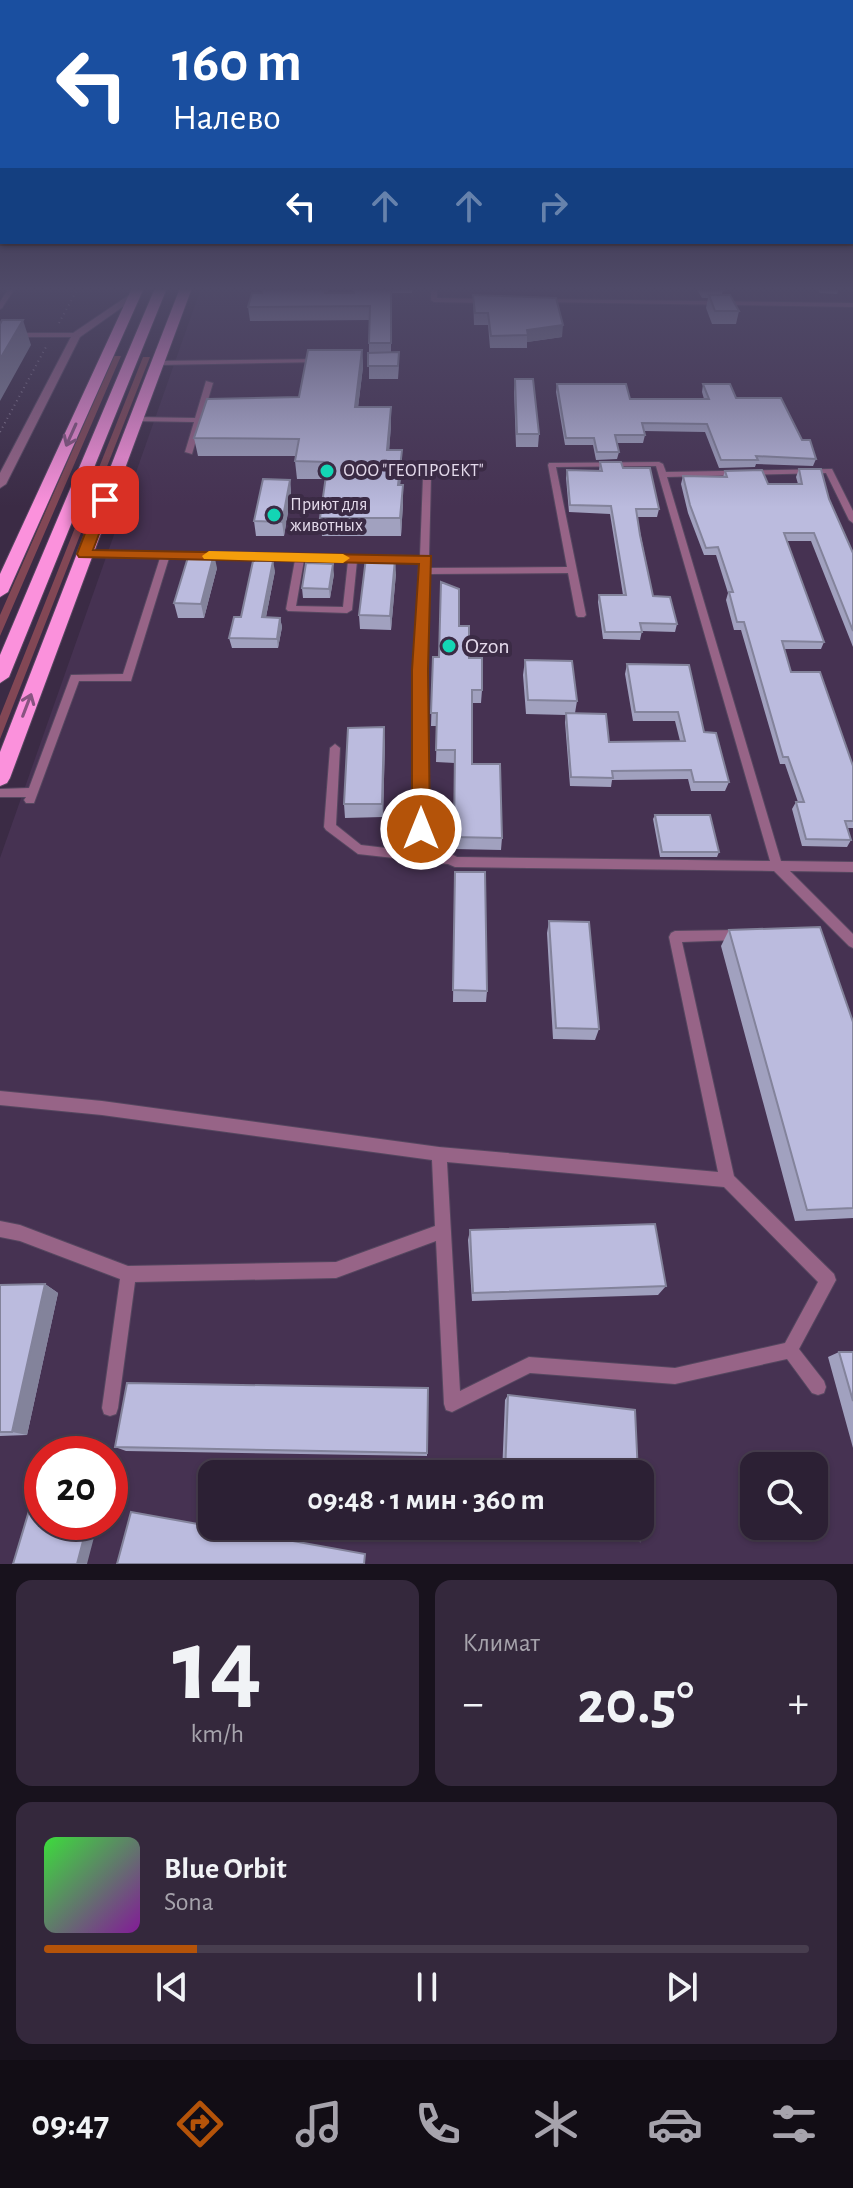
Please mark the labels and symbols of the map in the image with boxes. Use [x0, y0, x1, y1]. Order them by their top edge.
one-way arrow [63, 423, 78, 447]
marker: ООО "ГЕОПРОЕКТ" [318, 462, 336, 480]
place label: ООО "ГЕОПРОЕКТ" [343, 462, 484, 480]
pin [71, 466, 139, 534]
place label: Приют для животных [290, 496, 367, 535]
marker: Приют для животных [265, 506, 283, 524]
place label: Ozon [465, 635, 510, 657]
marker: Ozon [440, 637, 458, 655]
one-way arrow [21, 693, 36, 718]
position arrow [379, 787, 463, 871]
speed limit sign: 20 [24, 1436, 128, 1540]

